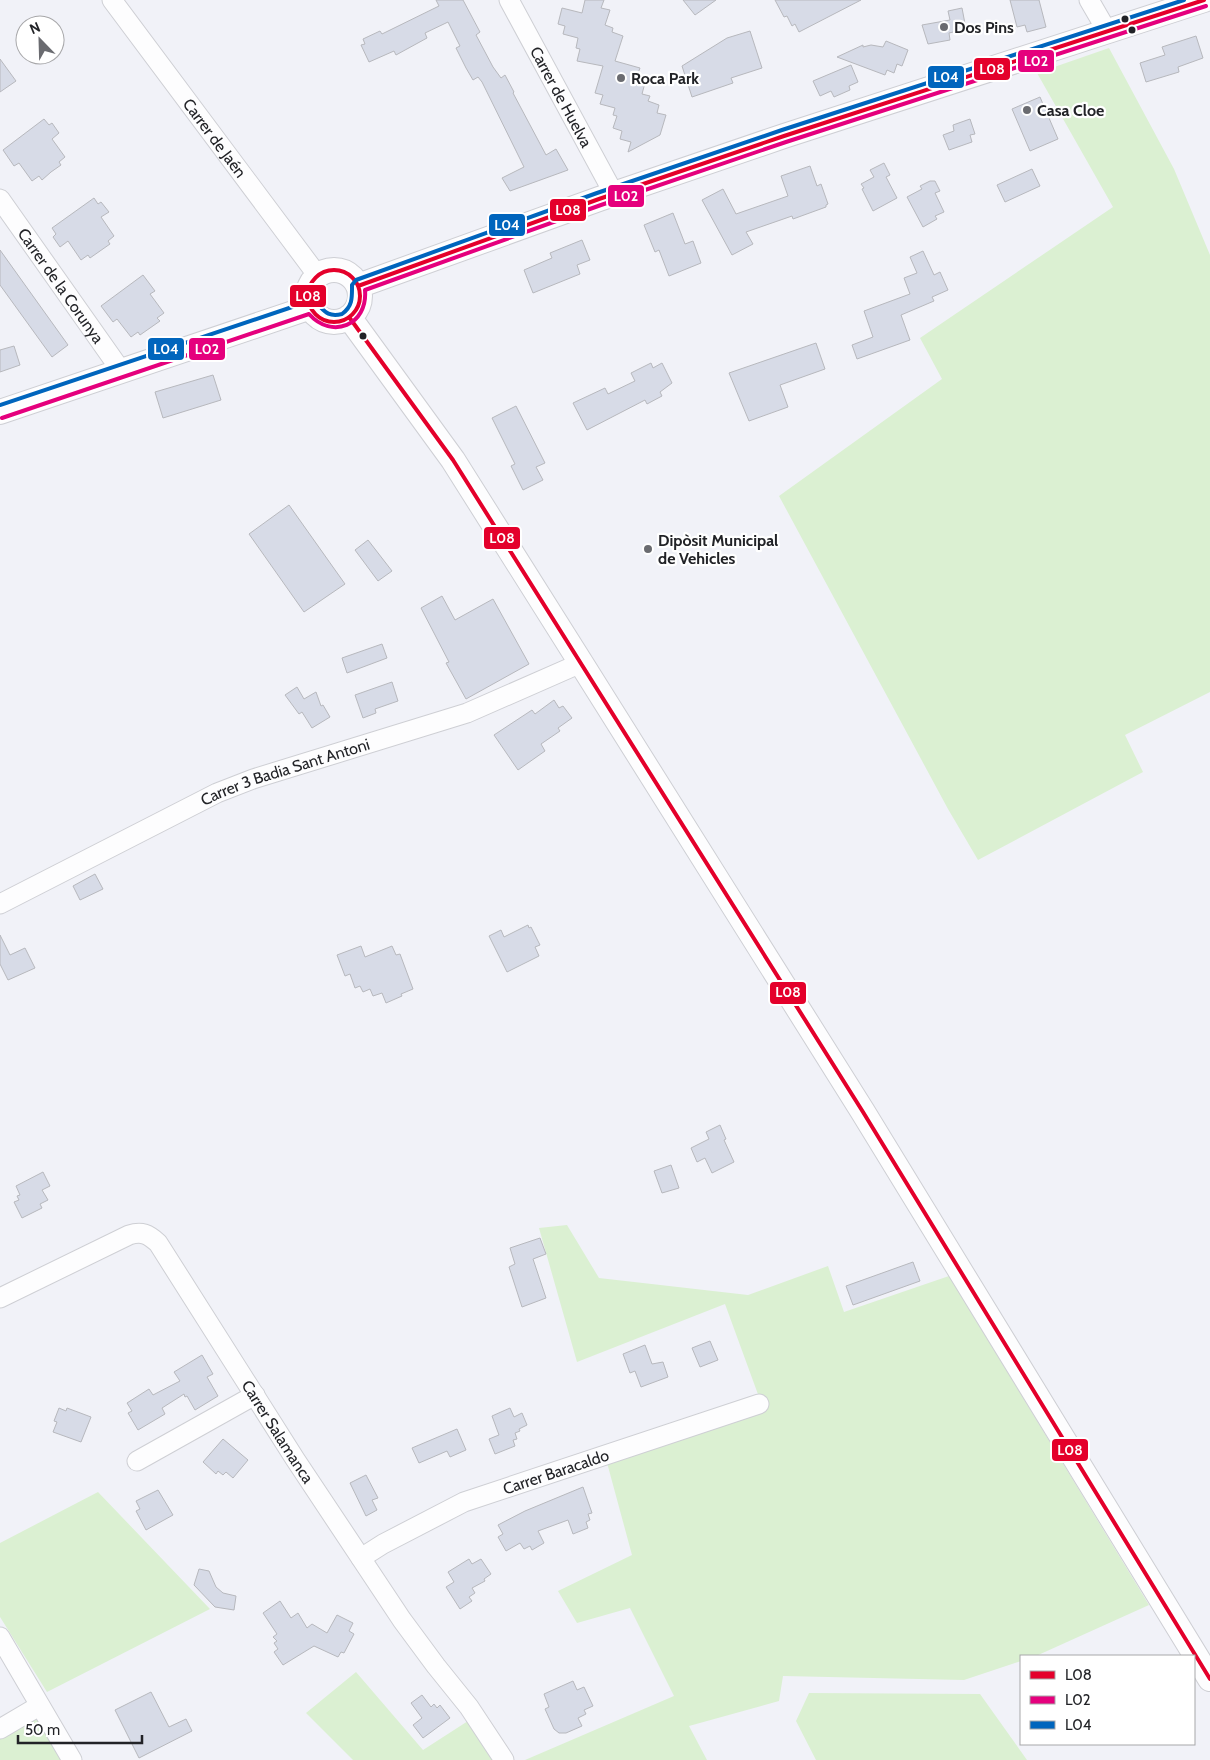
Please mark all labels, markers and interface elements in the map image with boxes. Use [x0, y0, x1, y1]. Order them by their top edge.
unlabelled marker [1120, 14, 1130, 24]
north arrow [15, 15, 65, 65]
text: N [27, 18, 43, 38]
place label: Dos Pins [954, 18, 1014, 37]
marker: Dos Pins [938, 21, 950, 33]
unlabelled marker [1127, 25, 1137, 35]
street label: Carrer de Huelva [526, 43, 596, 151]
line badge: L02 [1017, 49, 1055, 73]
text: L02 [1024, 52, 1048, 70]
line badge: L08 [973, 57, 1011, 81]
text: L08 [979, 60, 1005, 78]
line badge: L04 [927, 65, 965, 89]
text: L04 [933, 68, 959, 86]
place label: Roca Park [631, 69, 699, 88]
marker: Roca Park [615, 72, 627, 84]
street label: Carrer de Jaén [179, 95, 251, 181]
place label: Casa Cloe [1037, 101, 1104, 120]
marker: Casa Cloe [1021, 104, 1033, 116]
line badge: L02 [607, 184, 645, 208]
text: L02 [614, 187, 638, 205]
line badge: L08 [549, 198, 587, 222]
text: L08 [555, 201, 581, 219]
line badge: L04 [488, 213, 526, 237]
text: L04 [494, 216, 520, 234]
street label: Carrer de la Corunya [14, 224, 108, 347]
line badge: L08 [289, 284, 327, 308]
text: L08 [295, 287, 321, 305]
unlabelled marker [358, 331, 368, 341]
line badge: L04 [147, 337, 185, 361]
line badge: L02 [188, 337, 226, 361]
text: L04 [153, 340, 179, 358]
text: L02 [195, 340, 219, 358]
line badge: L08 [483, 526, 521, 550]
text: L08 [489, 529, 515, 547]
place label: Dipòsit Municipal de Vehicles [658, 531, 778, 568]
marker: Dipòsit Municipal de Vehicles [642, 543, 654, 555]
street label: Carrer 3 Badia Sant Antoni [197, 734, 372, 809]
line badge: L08 [769, 981, 807, 1005]
text: L08 [775, 983, 801, 1001]
street label: Carrer Salamanca [238, 1377, 318, 1487]
line badge: L08 [1051, 1438, 1089, 1462]
text: L08 [1057, 1441, 1083, 1459]
street label: Carrer Baracaldo [500, 1445, 611, 1498]
legend [1020, 1655, 1195, 1745]
text: L08 [1065, 1666, 1092, 1684]
text: L02 [1065, 1691, 1091, 1709]
scale bar [18, 1712, 141, 1744]
text: L04 [1065, 1716, 1092, 1734]
text: 50 m [25, 1721, 60, 1739]

